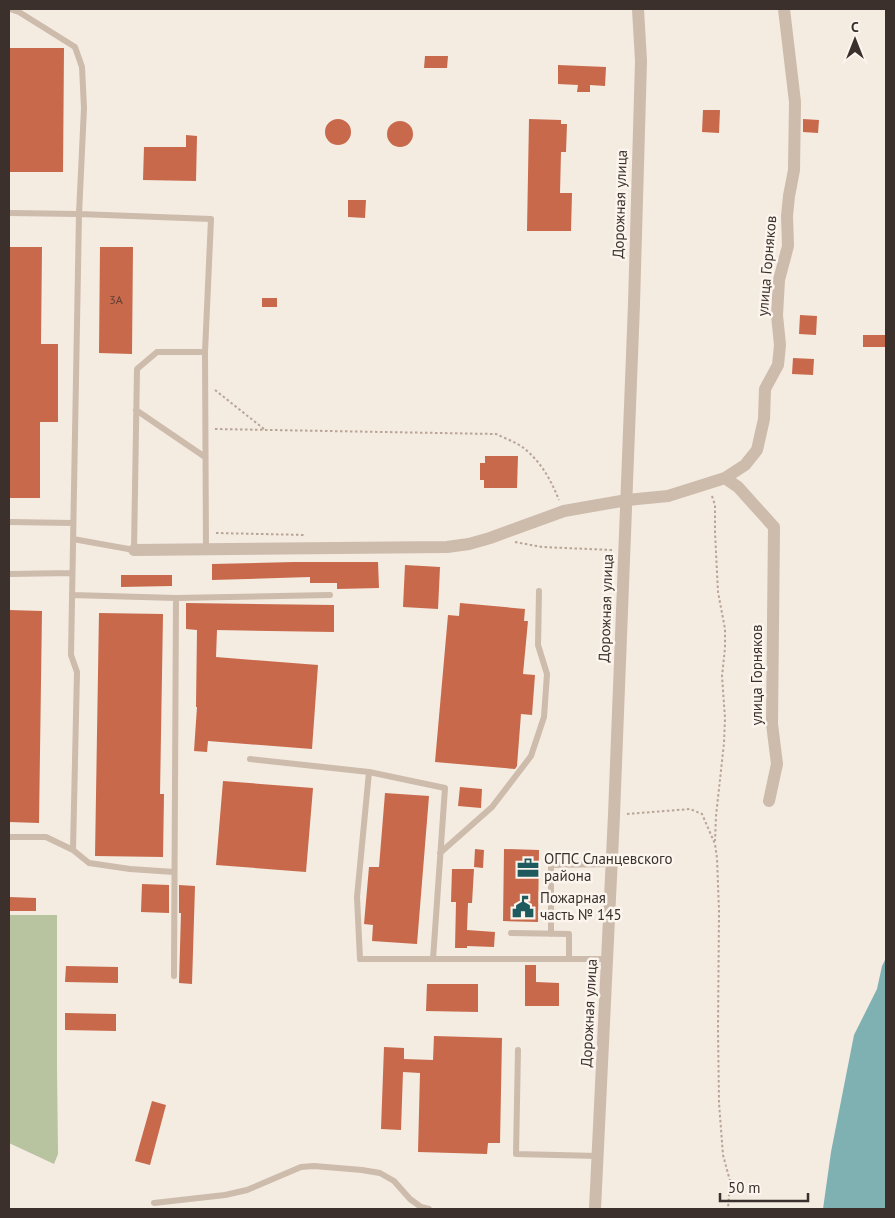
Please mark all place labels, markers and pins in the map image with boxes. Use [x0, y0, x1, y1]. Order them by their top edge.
place label: ОГПС Сланцевского района [544, 849, 672, 885]
office icon: ОГПС Сланцевского района [515, 855, 541, 881]
place label: Пожарная часть № 145 [540, 888, 622, 924]
public building icon: Пожарная часть № 145 [510, 894, 536, 920]

